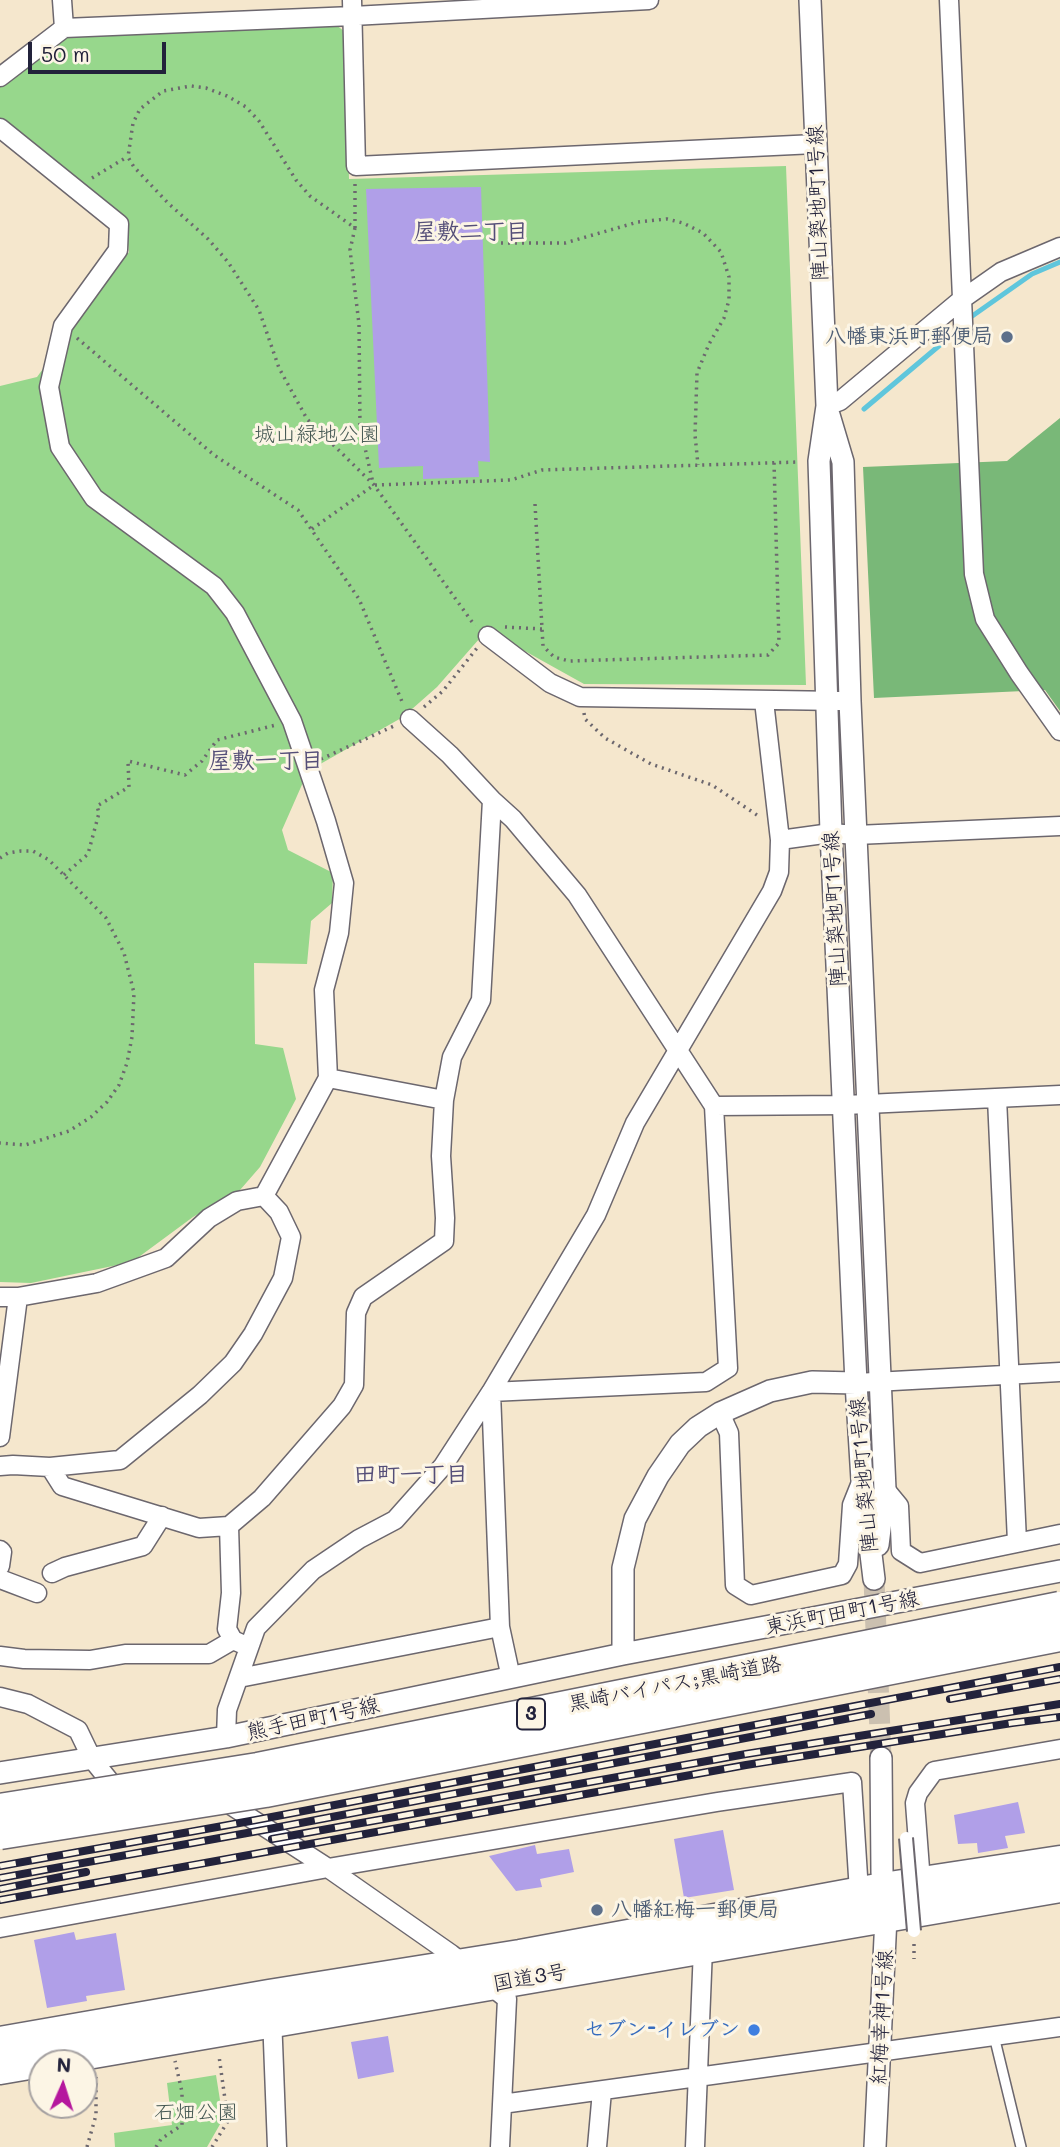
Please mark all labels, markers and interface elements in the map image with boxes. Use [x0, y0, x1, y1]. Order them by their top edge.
scale bar [32, 28, 170, 72]
text: 50 m [41, 40, 90, 67]
street label: 陣山築地町1号線 [803, 124, 833, 282]
district label: 屋敷二丁目 [414, 218, 528, 246]
place label: 八幡東浜町郵便局 [825, 324, 993, 350]
marker: 八幡東浜町郵便局 [999, 329, 1015, 345]
park label: 城山緑地公園 [254, 422, 380, 448]
district label: 屋敷一丁目 [209, 747, 323, 775]
street label: 陣山築地町1号線 [818, 830, 852, 988]
street label: 陣山築地町1号線 [845, 1396, 883, 1554]
district label: 田町一丁目 [354, 1461, 468, 1489]
street label: 東浜町田町1号線 [763, 1586, 921, 1640]
street label: 黒崎バイパス;黒崎道路 [566, 1651, 784, 1717]
street label: 熊手田町1号線 [244, 1693, 382, 1745]
road number: 3 [517, 1698, 545, 1730]
place label: 八幡紅梅一郵便局 [611, 1897, 779, 1923]
marker: 八幡紅梅一郵便局 [589, 1902, 605, 1918]
street label: 紅梅幸神1号線 [866, 1949, 898, 2085]
street label: 国道3号 [491, 1959, 569, 1997]
place label: セブン-イレブン [584, 2017, 740, 2043]
marker: セブン-イレブン [746, 2022, 762, 2038]
north arrow [28, 2049, 98, 2119]
text: N [56, 2052, 72, 2077]
park label: 石畑公園 [154, 2100, 238, 2126]

